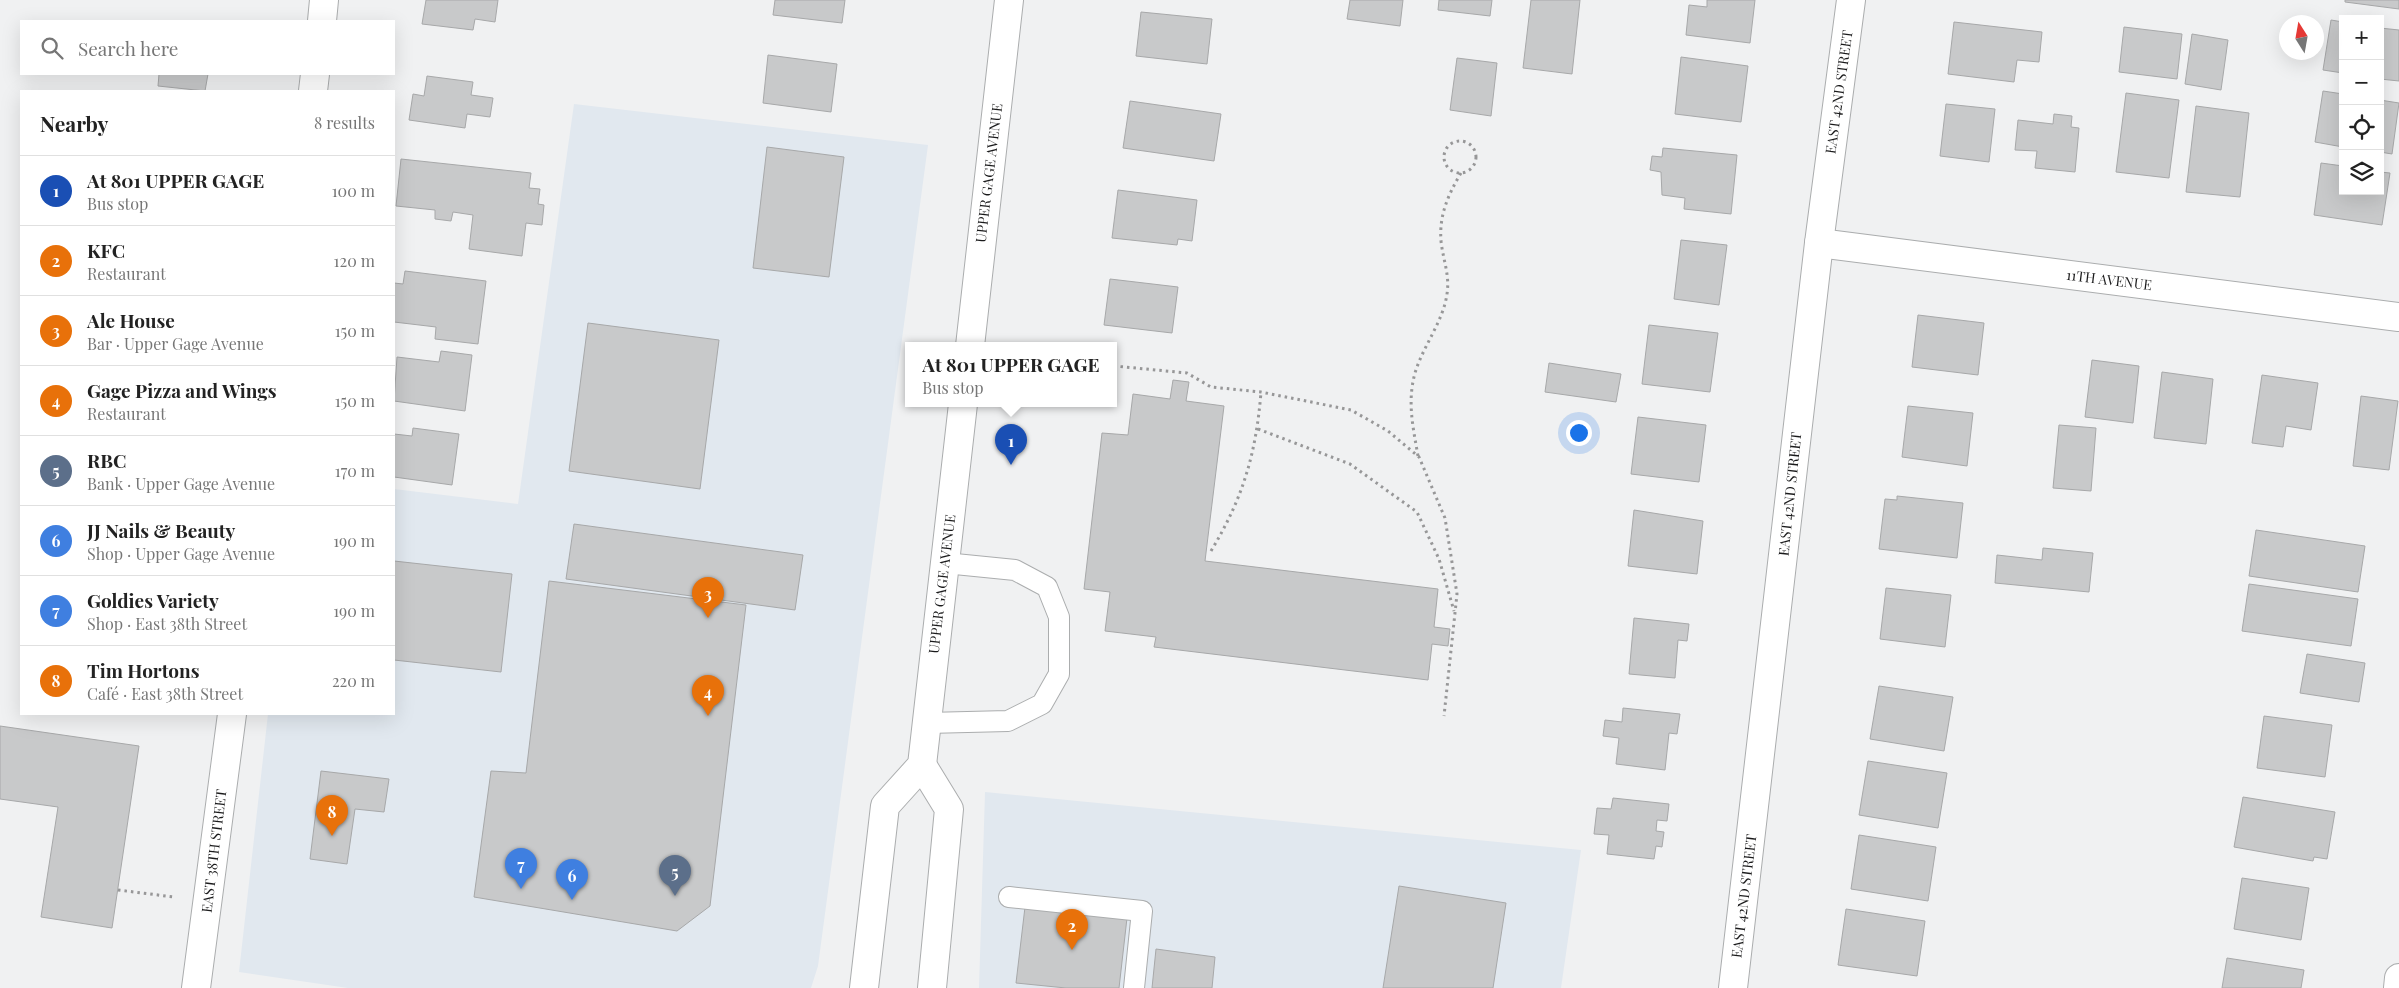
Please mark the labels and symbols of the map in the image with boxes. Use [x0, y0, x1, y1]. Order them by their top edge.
north arrow [2279, 15, 2324, 60]
street label: EAST 42ND STREET [1820, 29, 1857, 155]
street label: UPPER GAGE AVENUE [971, 102, 1006, 244]
street label: 11TH AVENUE [2065, 265, 2153, 294]
your location [1566, 420, 1592, 446]
pin: 1 [995, 424, 1027, 465]
street label: EAST 42ND STREET [1774, 431, 1805, 557]
street label: UPPER GAGE AVENUE [924, 513, 959, 655]
pin: 3 [692, 577, 724, 618]
pin: 4 [692, 675, 724, 716]
street label: EAST 38TH STREET [197, 788, 231, 914]
pin: 8 [316, 795, 348, 836]
street label: EAST 42ND STREET [1726, 833, 1761, 959]
pin: 7 [505, 848, 537, 889]
pin: 5 [659, 855, 691, 896]
pin: 6 [556, 859, 588, 900]
pin: 2 [1056, 909, 1088, 950]

